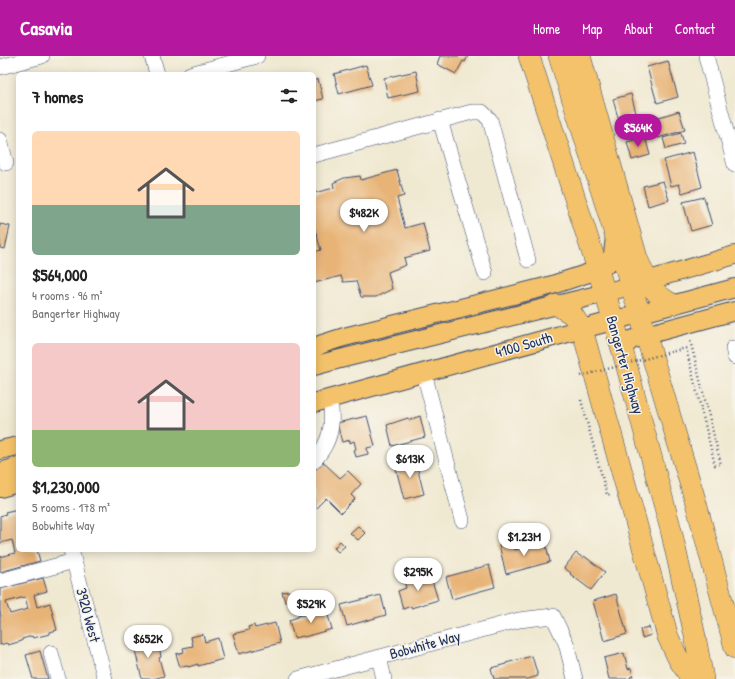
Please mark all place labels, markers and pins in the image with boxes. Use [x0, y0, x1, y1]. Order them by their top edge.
pin: $564K [610, 114, 666, 148]
pin: $482K [336, 199, 392, 233]
pin: $613K [382, 445, 438, 479]
pin: $1.23M [491, 523, 557, 557]
pin: $295K [390, 558, 446, 592]
pin: $529K [283, 590, 339, 624]
pin: $652K [120, 625, 176, 659]

